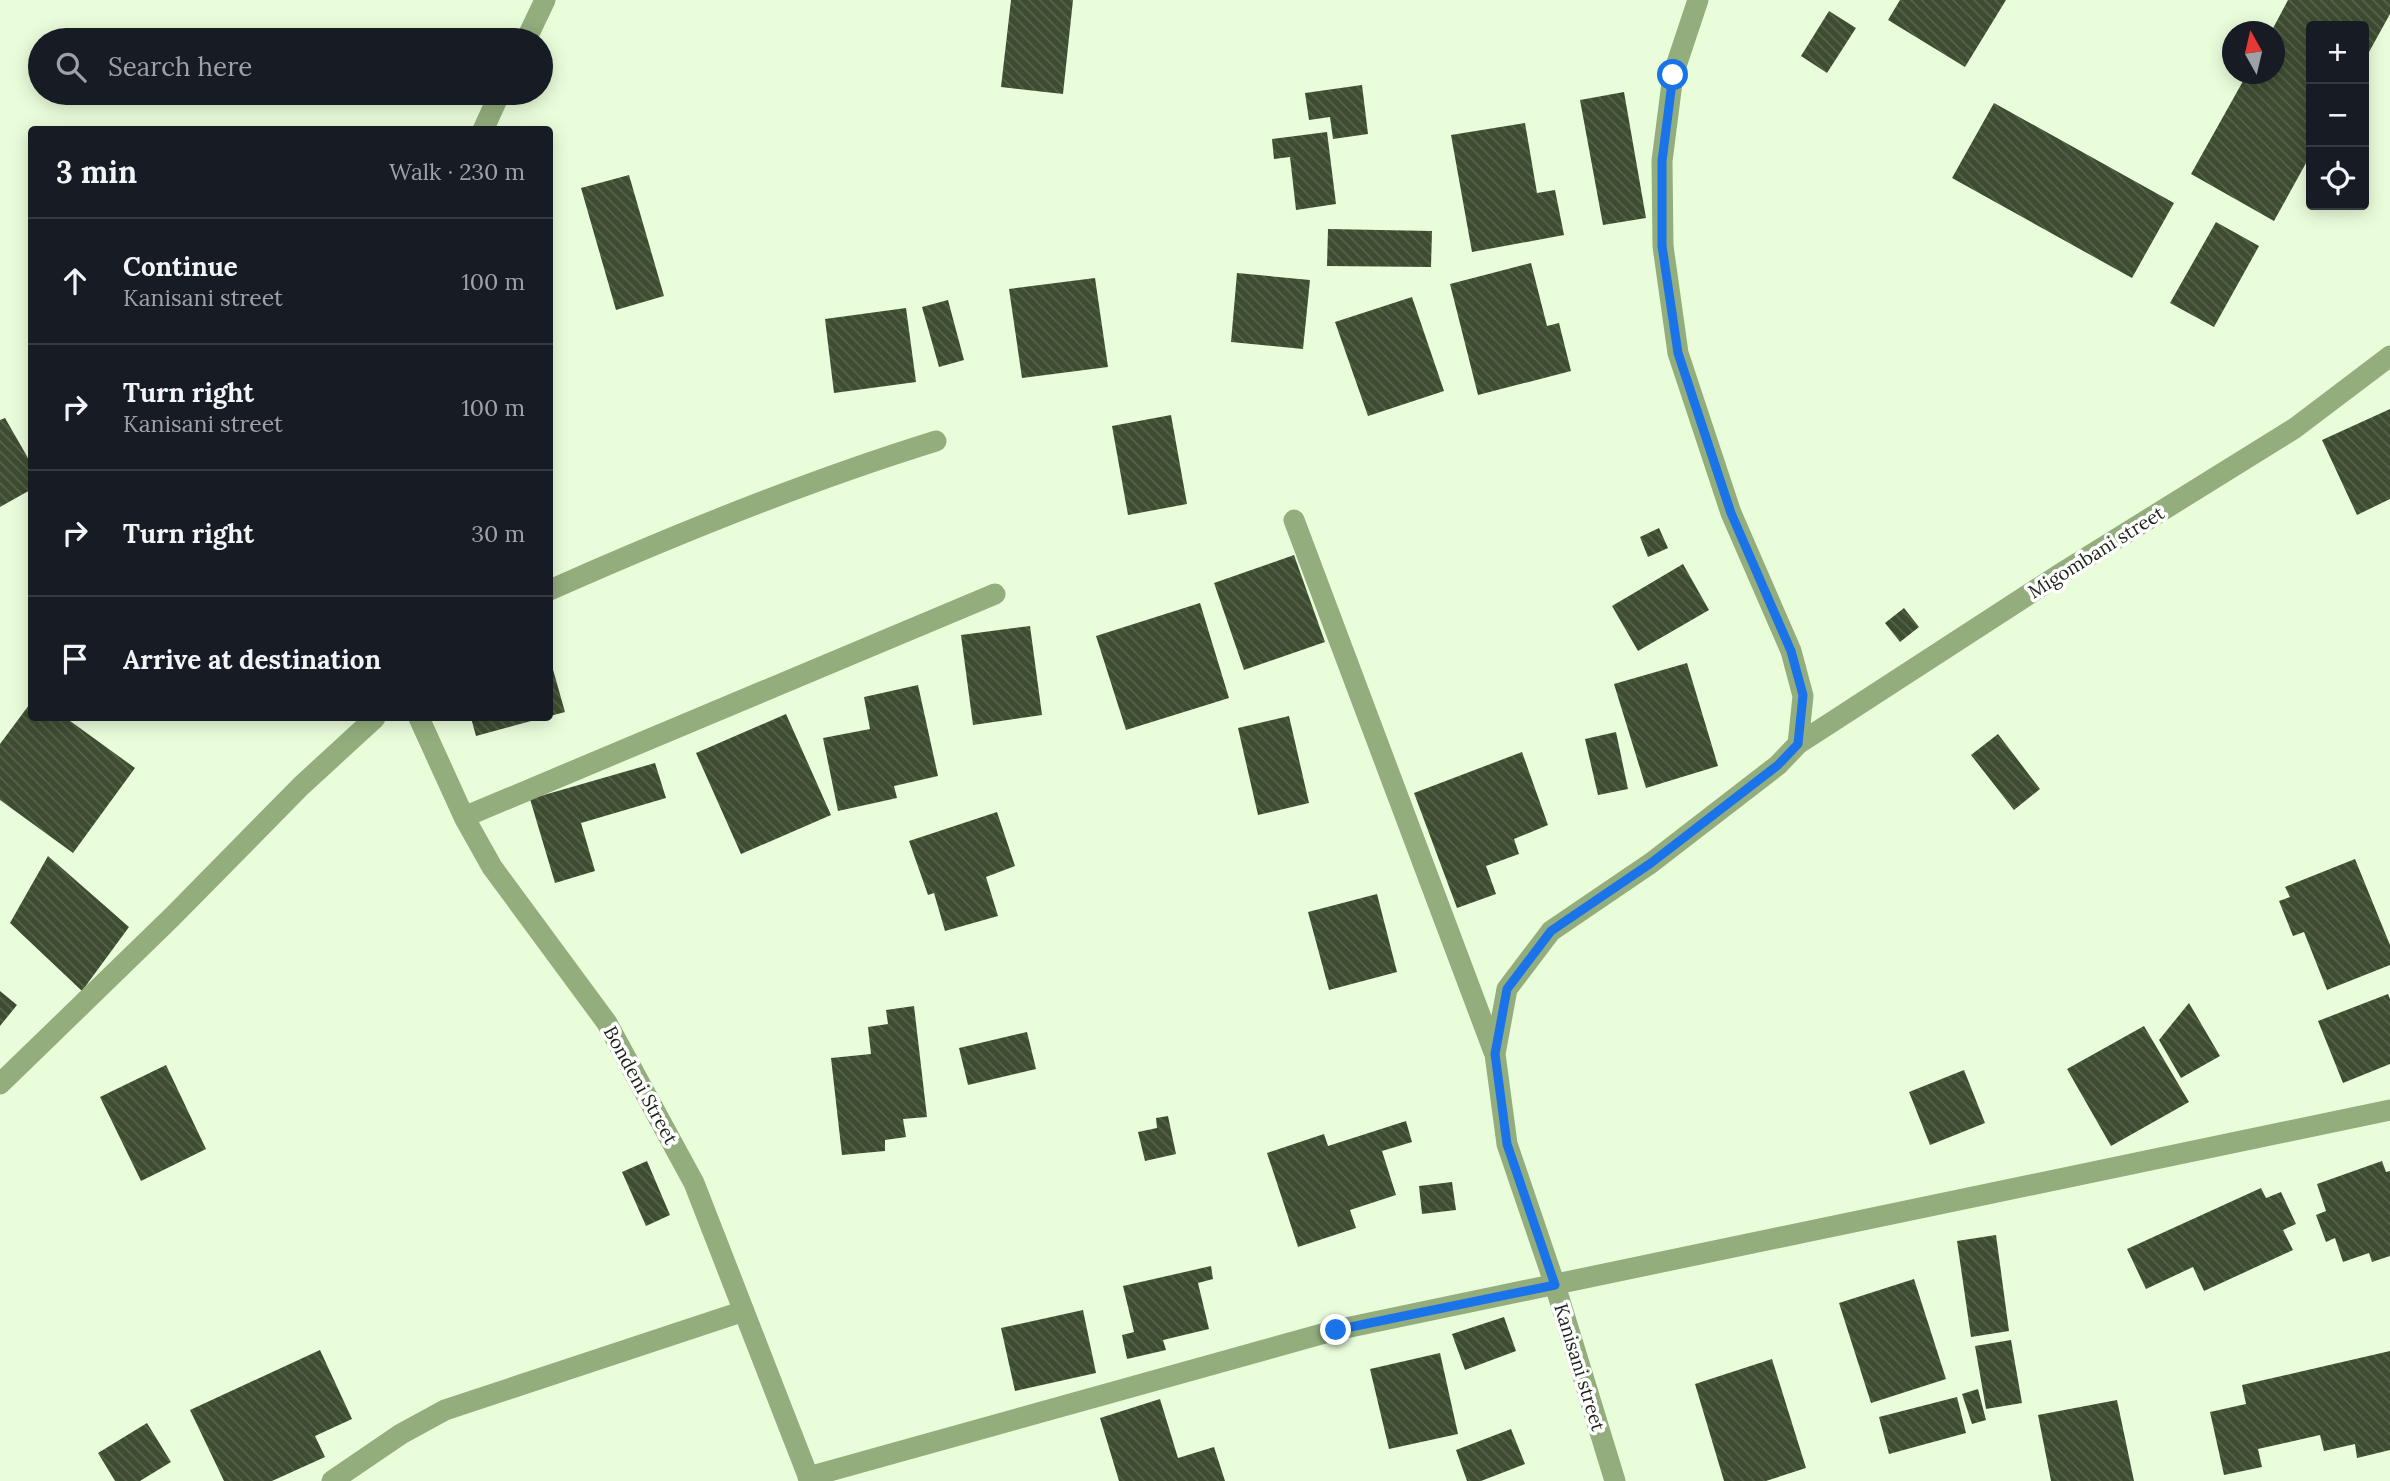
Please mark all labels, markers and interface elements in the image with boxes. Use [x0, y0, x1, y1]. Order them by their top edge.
north arrow [2222, 21, 2285, 84]
map controls [2306, 21, 2369, 210]
button: + [2306, 21, 2369, 84]
search box [28, 28, 553, 105]
icon: search [52, 48, 90, 86]
text: Search here [108, 50, 252, 83]
route start [1657, 59, 1688, 90]
button: − [2306, 84, 2369, 147]
button: locate [2306, 147, 2369, 210]
text: 3 min [56, 153, 137, 191]
text: Walk · 230 m [389, 157, 525, 186]
text: Continue [123, 250, 238, 283]
icon: ahead [56, 262, 94, 300]
text: 100 m [461, 267, 525, 296]
text: Kanisani street [123, 283, 283, 312]
text: Turn right [123, 376, 254, 409]
icon: right [56, 388, 94, 426]
text: 100 m [461, 393, 525, 422]
text: Kanisani street [123, 409, 283, 438]
street label: Migombani street [2023, 500, 2169, 604]
icon: right [56, 514, 94, 552]
text: Turn right [123, 517, 254, 550]
text: 30 m [471, 519, 525, 548]
icon: arrive [56, 640, 94, 678]
text: Arrive at destination [123, 643, 381, 676]
street label: Bondeni Street [599, 1022, 684, 1149]
street label: Kanisani street [1549, 1300, 1611, 1434]
route end [1320, 1314, 1351, 1345]

